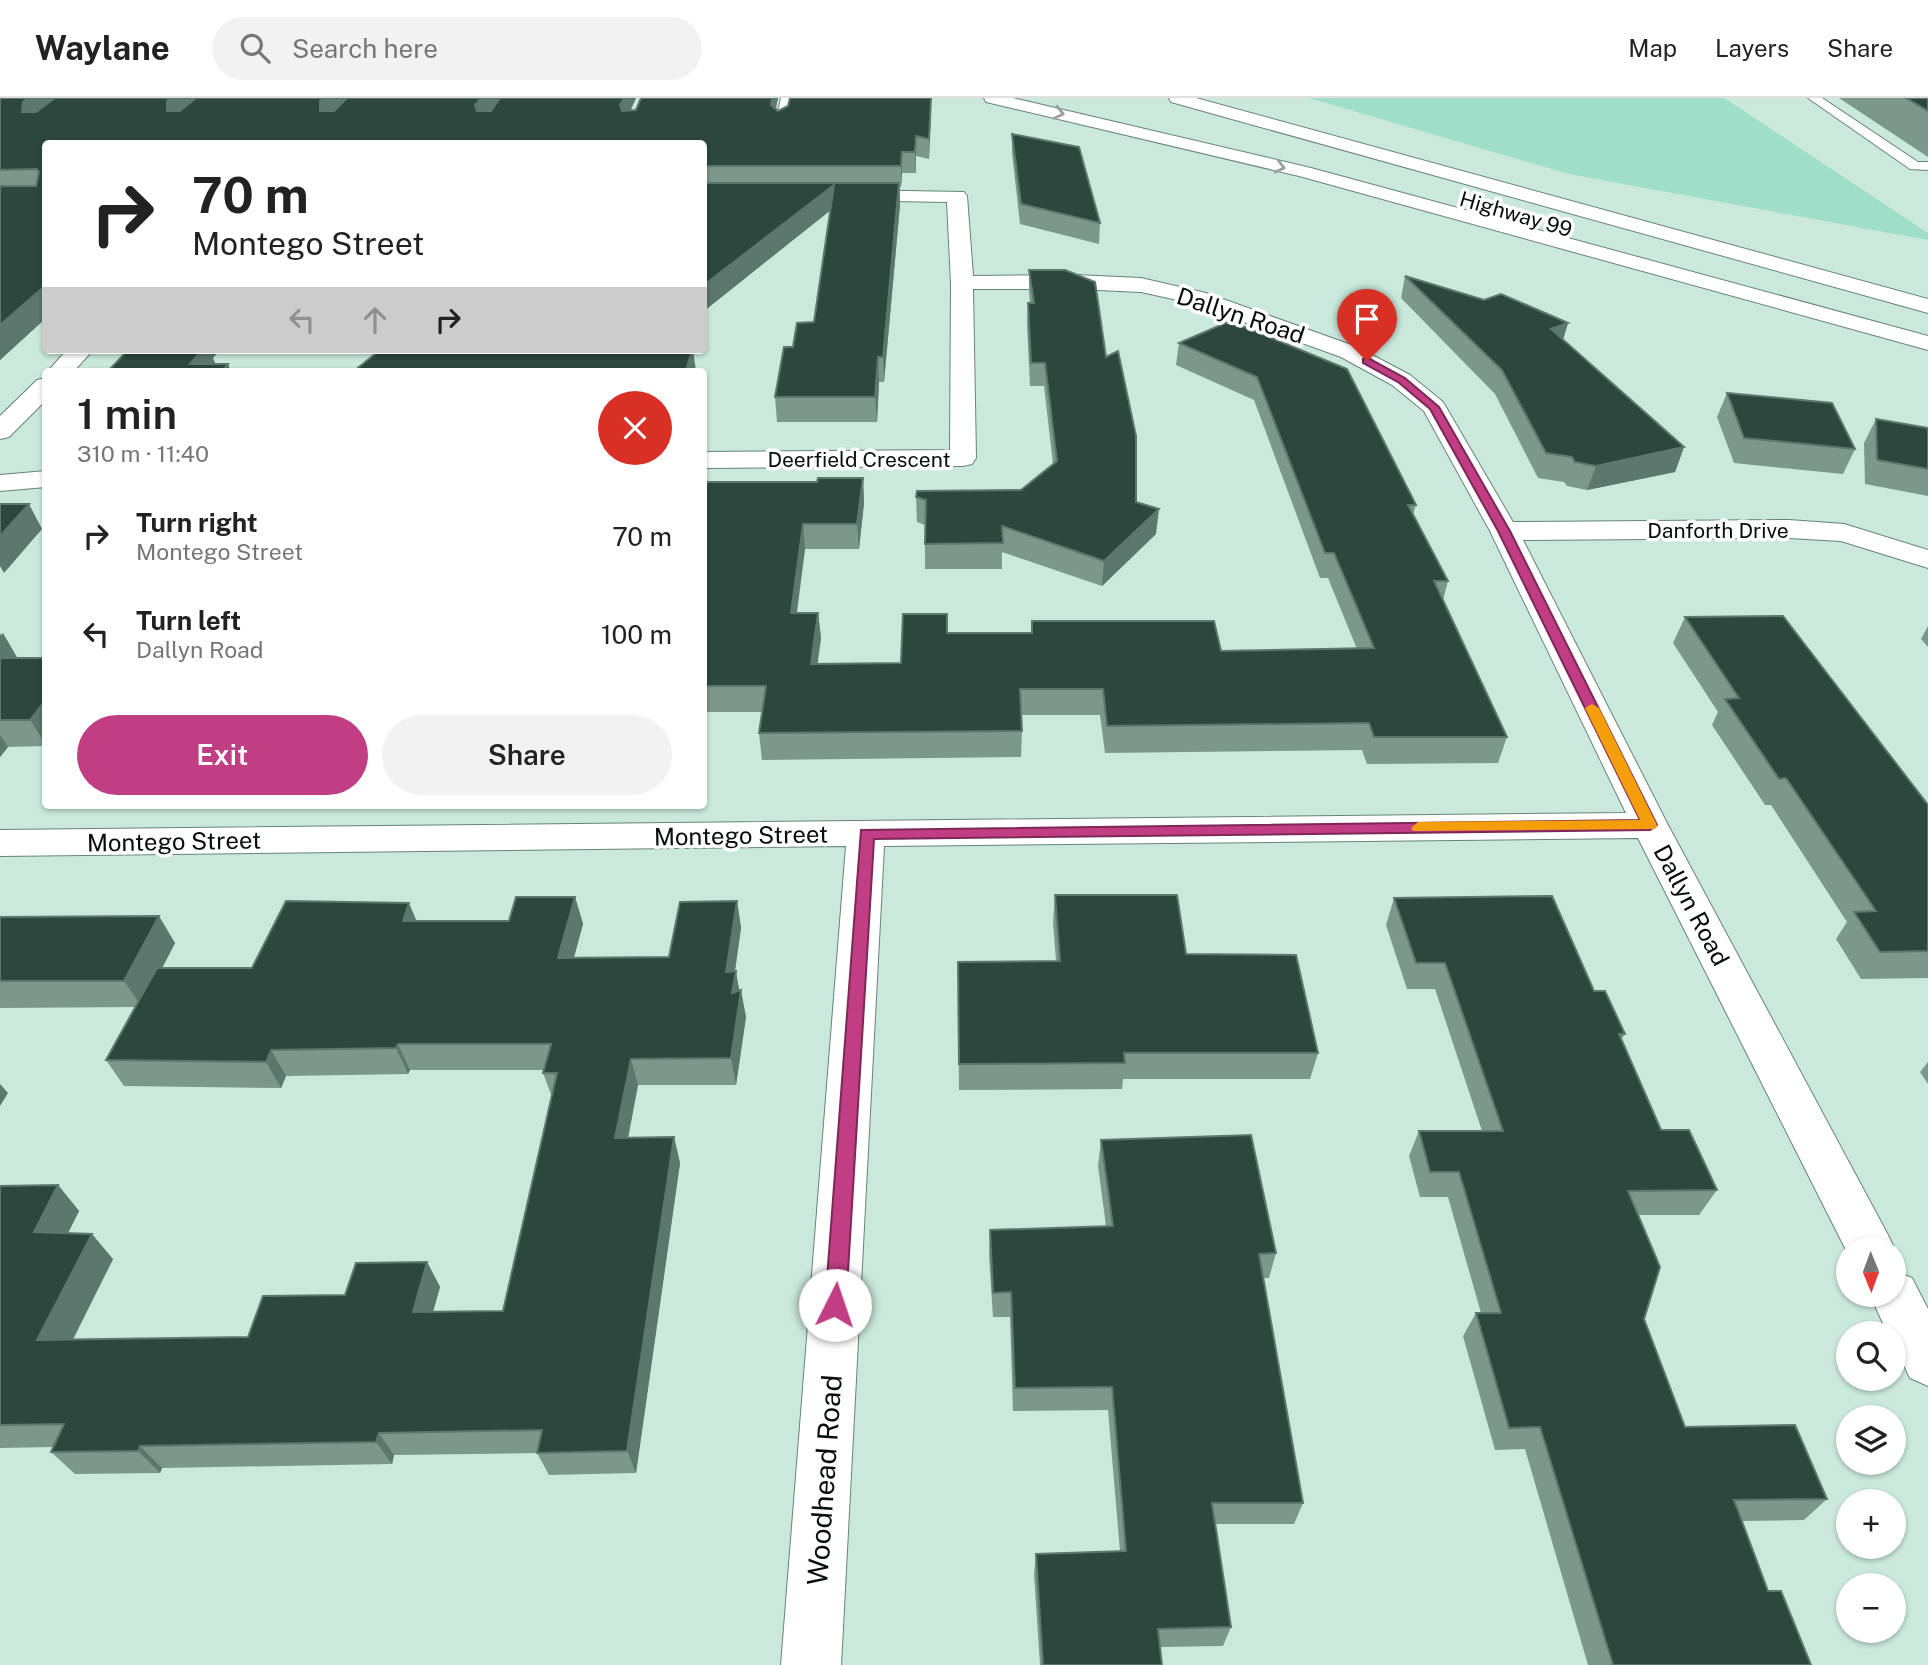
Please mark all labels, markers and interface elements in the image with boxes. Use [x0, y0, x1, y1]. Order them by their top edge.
search box [212, 17, 702, 80]
text: Waylane [35, 29, 170, 67]
icon: search [236, 29, 274, 67]
text: Search here [292, 33, 438, 64]
text: Map [1628, 34, 1677, 62]
text: Layers [1715, 34, 1789, 62]
text: Share [1827, 34, 1893, 62]
one-way arrow [1053, 105, 1065, 119]
one-way arrow [1274, 158, 1286, 173]
text: 70 m [192, 166, 309, 224]
icon: right [77, 168, 168, 259]
street label: Highway 99 [1457, 186, 1575, 242]
text: Montego Street [192, 225, 425, 262]
street label: Dallyn Road [1173, 281, 1309, 349]
pin [1337, 289, 1397, 361]
icon: arrive [1348, 300, 1386, 338]
icon: left [283, 301, 321, 339]
icon: ahead [356, 301, 394, 339]
icon: right [429, 301, 467, 339]
text: 1 min [77, 389, 177, 438]
button: close [598, 391, 672, 465]
text: 310 m · 11:40 [77, 440, 209, 467]
street label: Deerfield Crescent [767, 447, 951, 472]
text: Turn right [136, 507, 258, 538]
icon: right [77, 517, 115, 555]
street label: Danforth Drive [1647, 518, 1789, 543]
text: 70 m [612, 521, 672, 552]
text: Montego Street [136, 538, 303, 565]
text: Turn left [136, 605, 241, 636]
icon: left [77, 615, 115, 653]
text: 100 m [601, 619, 672, 650]
text: Dallyn Road [136, 636, 263, 663]
button: Exit [77, 715, 368, 795]
button: Share [382, 715, 672, 795]
street label: Montego Street [654, 819, 828, 851]
street label: Montego Street [87, 825, 261, 857]
street label: Dallyn Road [1648, 840, 1736, 970]
north arrow [1836, 1237, 1906, 1307]
map controls [1836, 1237, 1906, 1643]
position arrow [798, 1268, 872, 1342]
button: search [1836, 1321, 1906, 1391]
street label: Woodhead Road [800, 1374, 848, 1586]
button: layers [1836, 1405, 1906, 1475]
button: + [1836, 1489, 1906, 1559]
button: − [1836, 1573, 1906, 1643]

